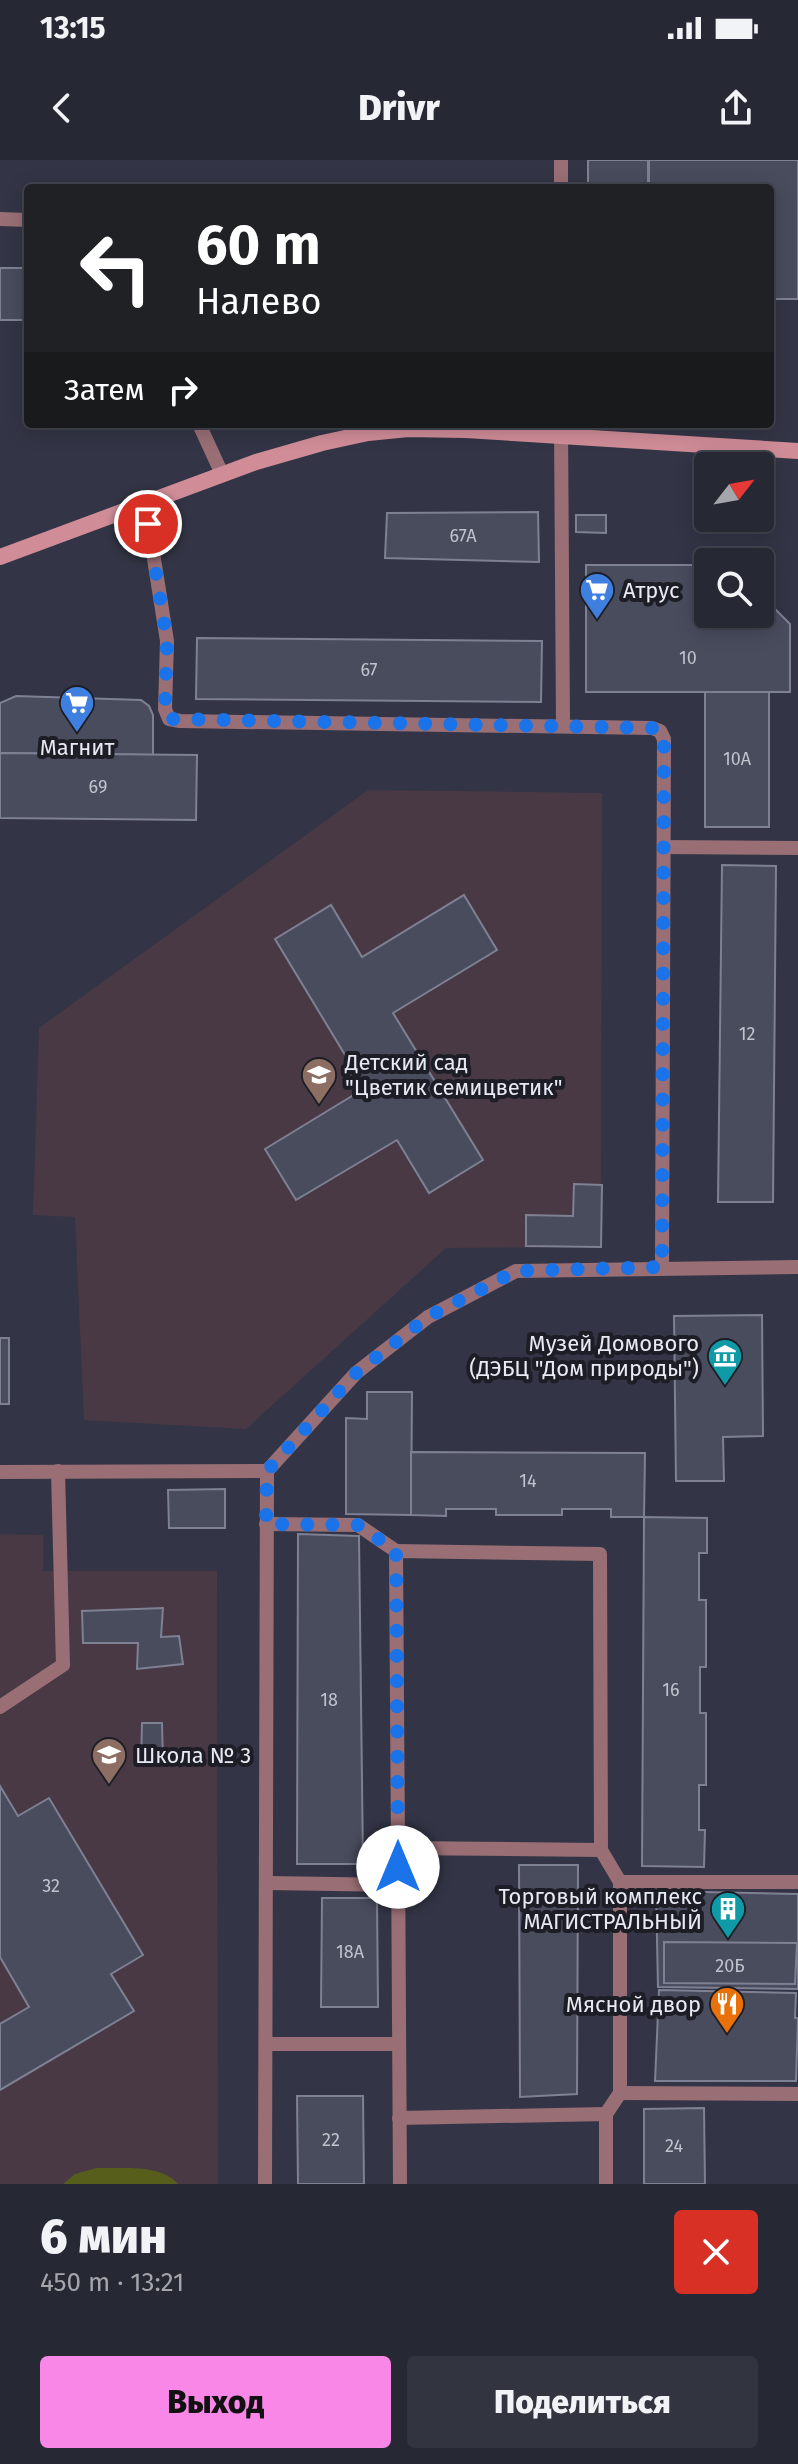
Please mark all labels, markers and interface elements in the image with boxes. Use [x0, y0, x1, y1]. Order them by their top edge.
text: 13:15 [40, 10, 106, 46]
icon: back [40, 86, 84, 130]
text: Drivr [358, 86, 440, 130]
icon: share [714, 86, 758, 130]
text: 60 m [196, 212, 321, 279]
icon: left [64, 216, 168, 320]
text: Налево [196, 280, 322, 324]
icon: right [161, 368, 205, 412]
text: Затем [64, 372, 145, 408]
north arrow [694, 452, 774, 532]
map controls [694, 452, 774, 628]
pin [114, 490, 182, 558]
icon: arrive [126, 502, 170, 546]
house number: 67А [450, 525, 477, 547]
button: search [694, 548, 774, 628]
supermarket icon: Атрус [578, 571, 616, 621]
place label: Атрус [623, 577, 680, 604]
house number: 10 [679, 647, 697, 669]
house number: 67 [360, 659, 378, 681]
supermarket icon: Магнит [58, 684, 96, 734]
place label: Магнит [40, 734, 114, 761]
house number: 10А [723, 748, 752, 770]
house number: 69 [89, 776, 107, 798]
house number: 12 [739, 1023, 755, 1045]
place label: Детский сад "Цветик семицветик" [344, 1049, 563, 1101]
school or university icon: Детский сад "Цветик семицветик" [300, 1056, 338, 1106]
place label: Музей Домового (ДЭБЦ "Дом природы") [469, 1330, 699, 1382]
museum icon: Музей Домового (ДЭБЦ "Дом природы") [706, 1337, 744, 1387]
house number: 14 [519, 1470, 537, 1492]
house number: 16 [662, 1679, 680, 1701]
house number: 18 [320, 1689, 338, 1711]
school or university icon: Школа № 3 [90, 1736, 128, 1786]
place label: Школа № 3 [135, 1742, 251, 1769]
position arrow [356, 1825, 440, 1909]
house number: 32 [42, 1875, 60, 1897]
place label: Торговый комплекс МАГИСТРАЛЬНЫЙ [498, 1883, 702, 1935]
building icon: Торговый комплекс МАГИСТРАЛЬНЫЙ [709, 1890, 747, 1940]
house number: 18А [336, 1941, 365, 1963]
house number: 20Б [715, 1955, 745, 1977]
restaurant icon: Мясной двор [708, 1985, 746, 2035]
place label: Мясной двор [566, 1991, 701, 2018]
house number: 22 [322, 2129, 340, 2151]
house number: 24 [665, 2135, 683, 2157]
text: 6 мин [40, 2208, 167, 2266]
button: close [674, 2210, 758, 2294]
text: 450 m · 13:21 [40, 2267, 184, 2298]
button: Выход [40, 2356, 391, 2448]
button: Поделиться [407, 2356, 758, 2448]

